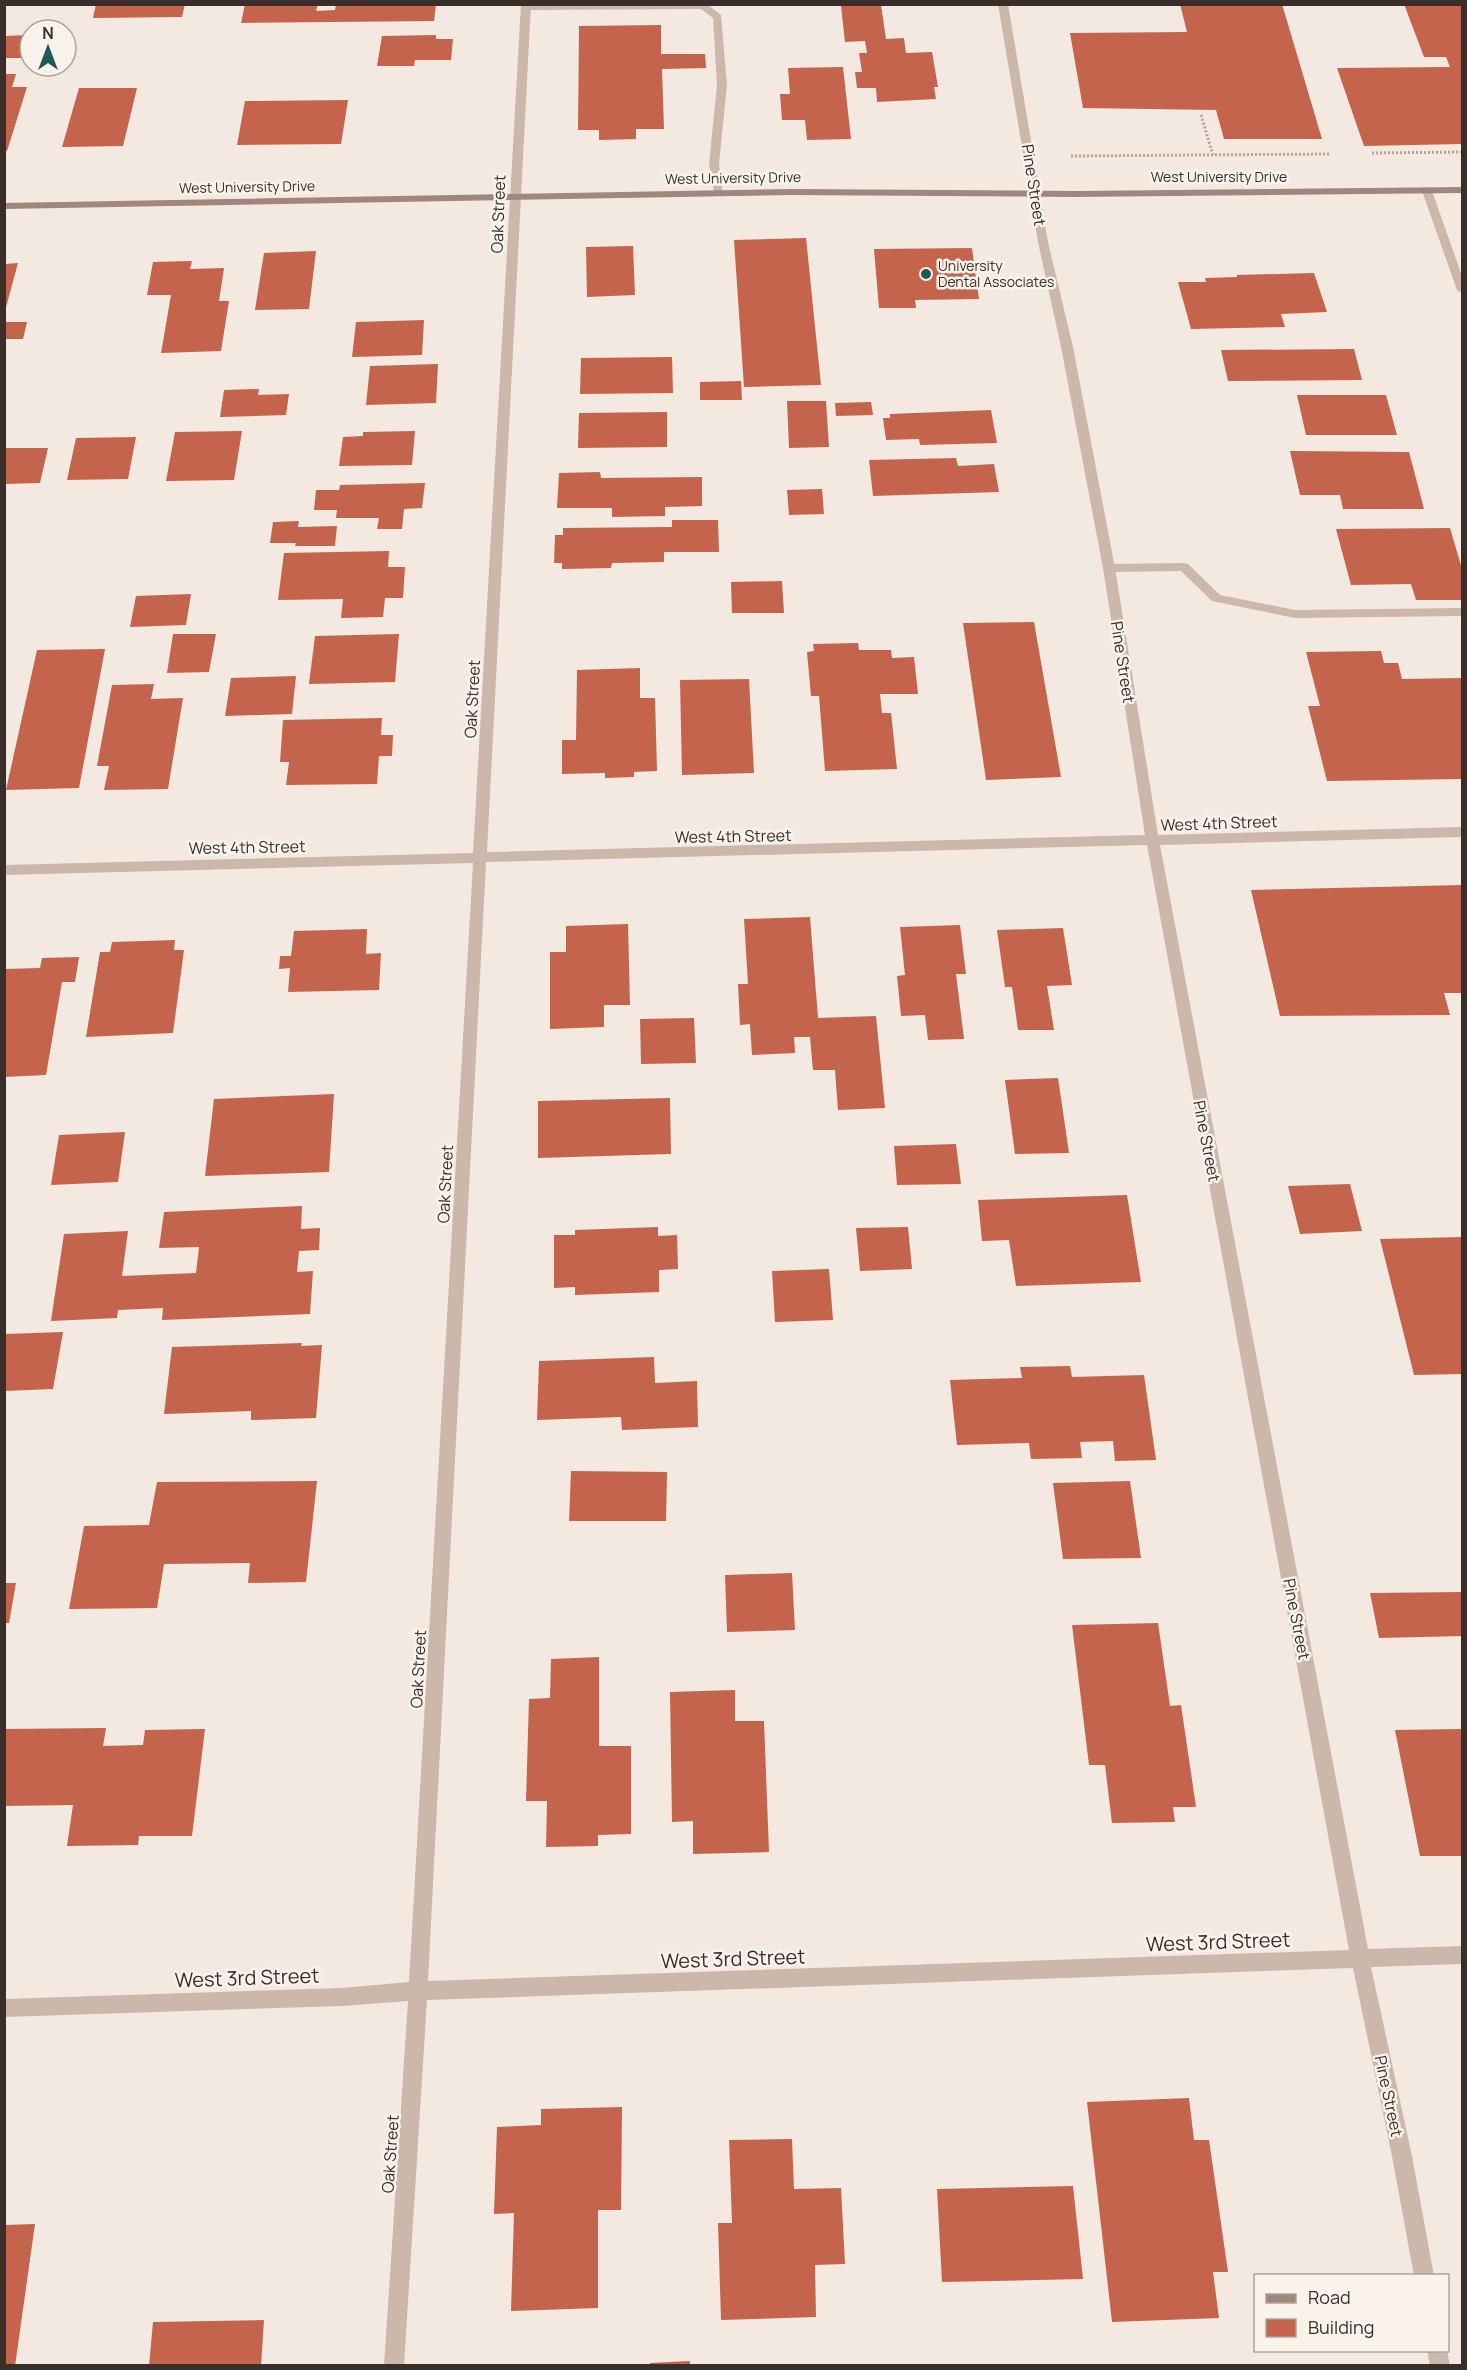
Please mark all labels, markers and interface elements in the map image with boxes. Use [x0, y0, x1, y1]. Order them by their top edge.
north arrow [18, 18, 78, 78]
text: N [42, 22, 54, 44]
street label: Pine Street [1017, 143, 1051, 227]
street label: West University Drive [665, 167, 801, 188]
street label: West University Drive [1151, 167, 1287, 186]
street label: Oak Street [486, 174, 510, 254]
street label: West University Drive [179, 176, 315, 197]
place label: University Dental Associates [938, 256, 1054, 291]
marker: University Dental Associates [919, 267, 933, 281]
street label: Pine Street [1106, 620, 1140, 704]
street label: Oak Street [459, 659, 485, 739]
street label: West 4th Street [1160, 810, 1278, 836]
street label: West 4th Street [674, 824, 792, 848]
street label: West 4th Street [188, 835, 306, 859]
street label: Pine Street [1188, 1098, 1226, 1184]
street label: Oak Street [432, 1144, 458, 1224]
street label: Pine Street [1278, 1576, 1316, 1662]
street label: Oak Street [405, 1629, 431, 1709]
street label: West 3rd Street [1145, 1925, 1291, 1958]
street label: West 3rd Street [660, 1942, 806, 1975]
street label: West 3rd Street [174, 1961, 320, 1994]
street label: Pine Street [1370, 2053, 1408, 2139]
street label: Oak Street [376, 2114, 404, 2194]
legend [1254, 2274, 1449, 2352]
text: Road [1308, 2285, 1351, 2309]
text: Building [1308, 2315, 1374, 2339]

